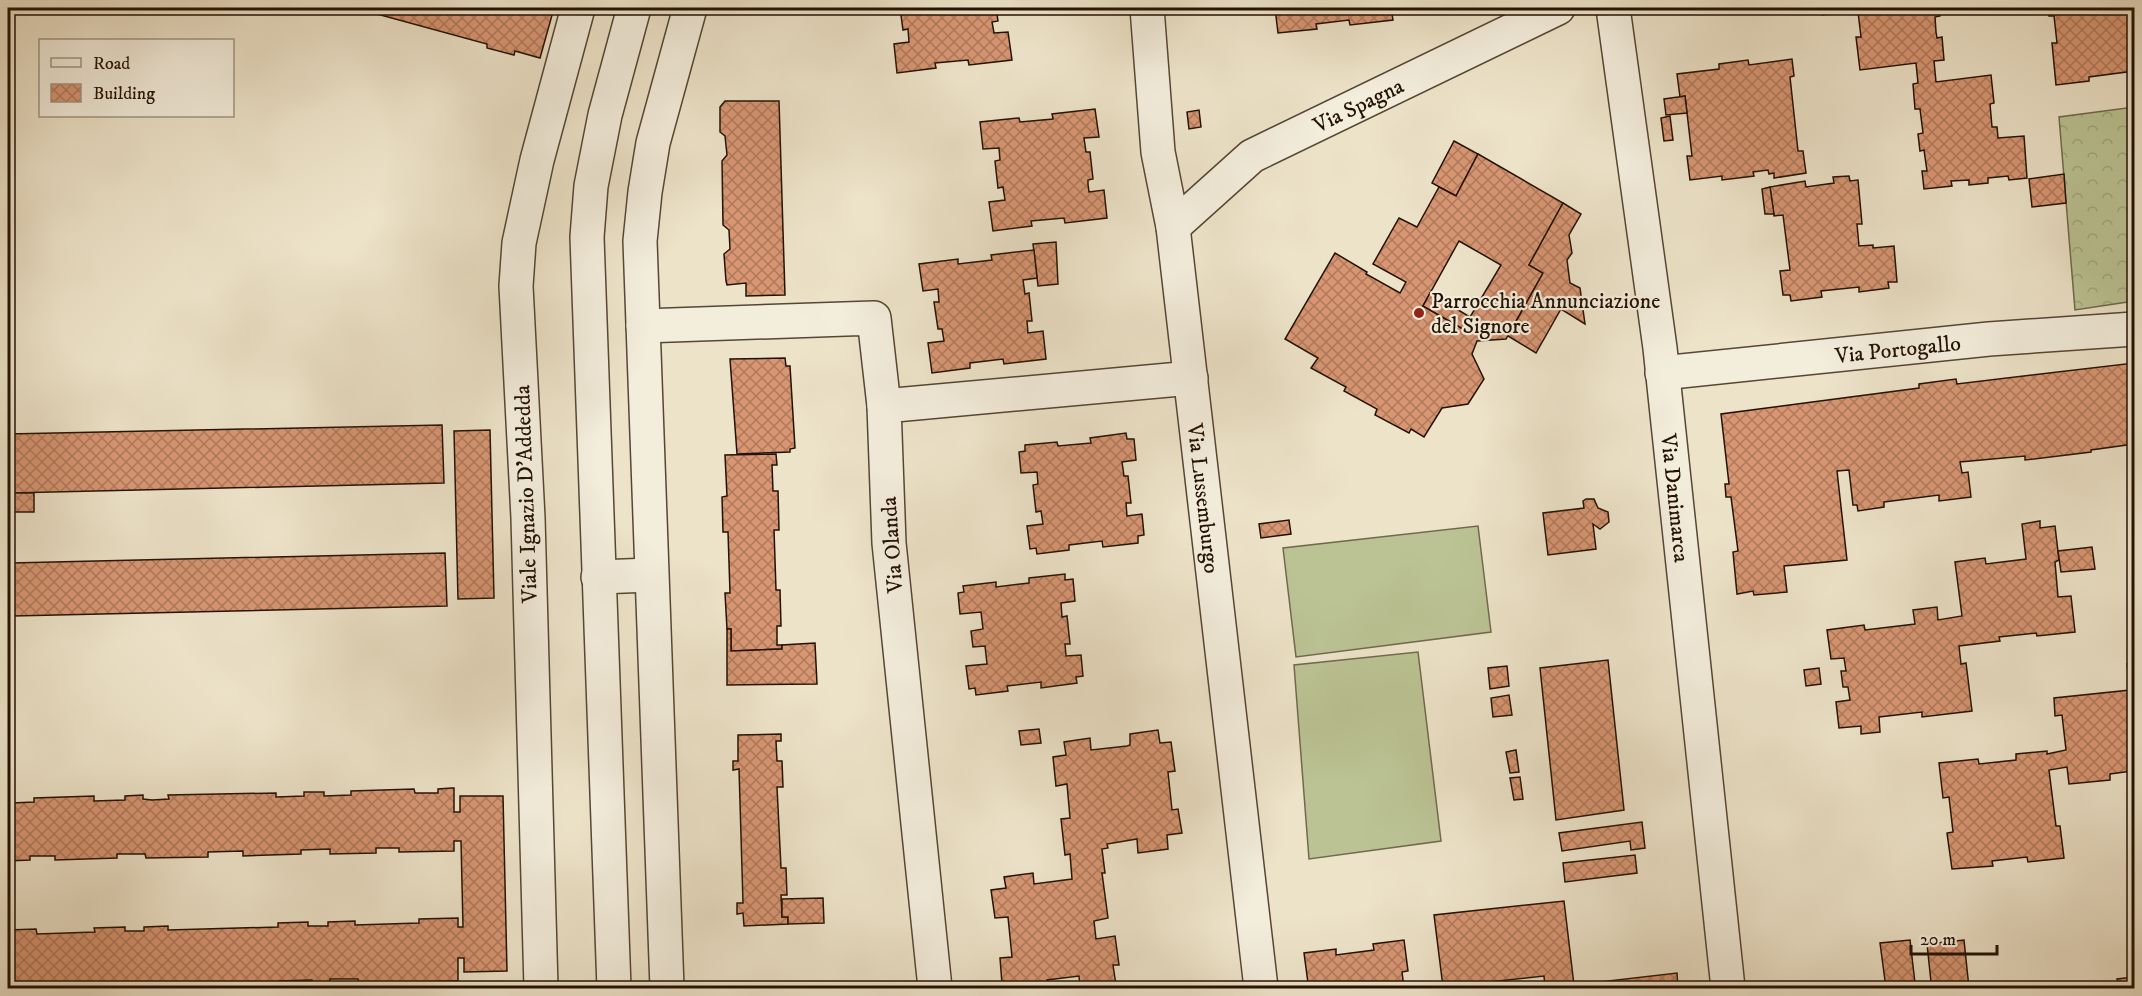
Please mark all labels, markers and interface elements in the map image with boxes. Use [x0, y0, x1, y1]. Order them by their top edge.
legend [39, 39, 234, 117]
text: Road [93, 53, 130, 75]
street label: Via Spagna [1308, 73, 1409, 140]
text: Building [93, 83, 155, 105]
place label: Parrocchia Annunciazione del Signore [1431, 288, 1660, 340]
marker: Parrocchia Annunciazione del Signore [1412, 306, 1426, 320]
street label: Via Portogallo [1833, 330, 1962, 370]
street label: Viale Ignazio D'Addedda [509, 384, 544, 604]
street label: Via Lussemburgo [1181, 421, 1225, 575]
street label: Via Danimarca [1654, 431, 1695, 564]
street label: Via Olanda [876, 495, 909, 595]
scale bar [1911, 918, 1996, 956]
text: 20 m [1920, 929, 1956, 951]

